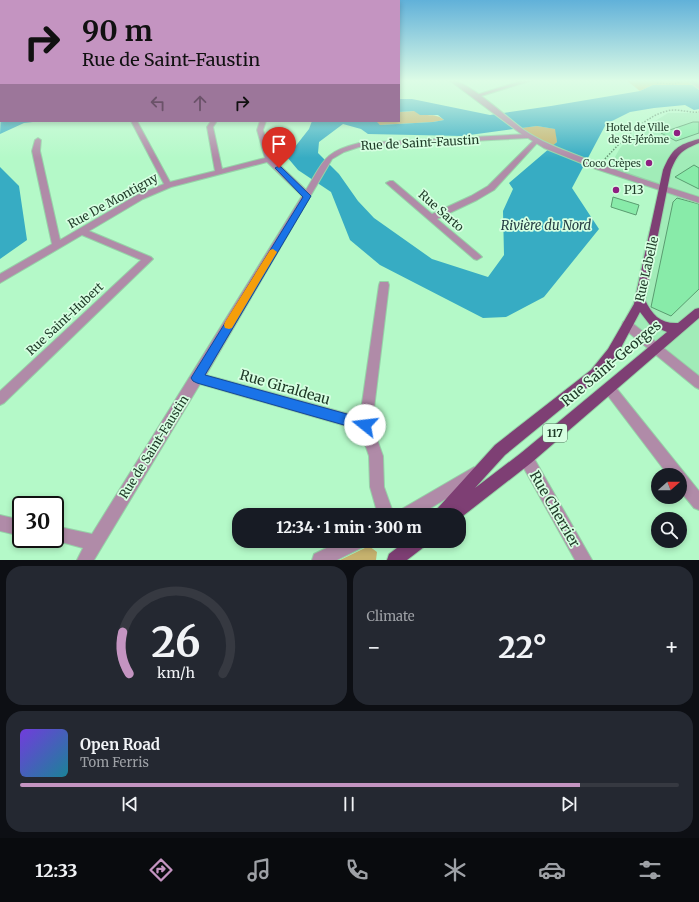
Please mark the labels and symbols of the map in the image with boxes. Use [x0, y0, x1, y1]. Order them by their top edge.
place label: Hotel de Ville de St-Jérôme [606, 121, 669, 146]
pin [262, 127, 296, 168]
marker: Hotel de Ville de St-Jérôme [672, 128, 682, 138]
street label: Rue de Saint-Faustin [360, 132, 480, 153]
place label: Coco Crèpes [583, 157, 641, 170]
marker: Coco Crèpes [644, 158, 654, 168]
street label: Rue De Montigny [65, 170, 160, 231]
place label: P13 [624, 182, 644, 197]
marker: P13 [611, 185, 621, 195]
street label: Rue Sarto [415, 187, 467, 234]
water label: Rivière du Nord [501, 217, 592, 234]
street label: Rue Labelle [632, 235, 661, 303]
street label: Rue Saint-Hubert [23, 279, 107, 358]
street label: Rue Saint-Georges [557, 316, 665, 410]
street label: Rue Giraldeau [238, 365, 333, 409]
street label: Rue de Saint-Faustin [116, 392, 191, 501]
position arrow [344, 404, 386, 446]
road number: 117 [543, 424, 567, 442]
street label: Rue Cherrier [526, 468, 584, 550]
north arrow [651, 468, 687, 504]
speed limit sign: 30 [12, 496, 64, 548]

